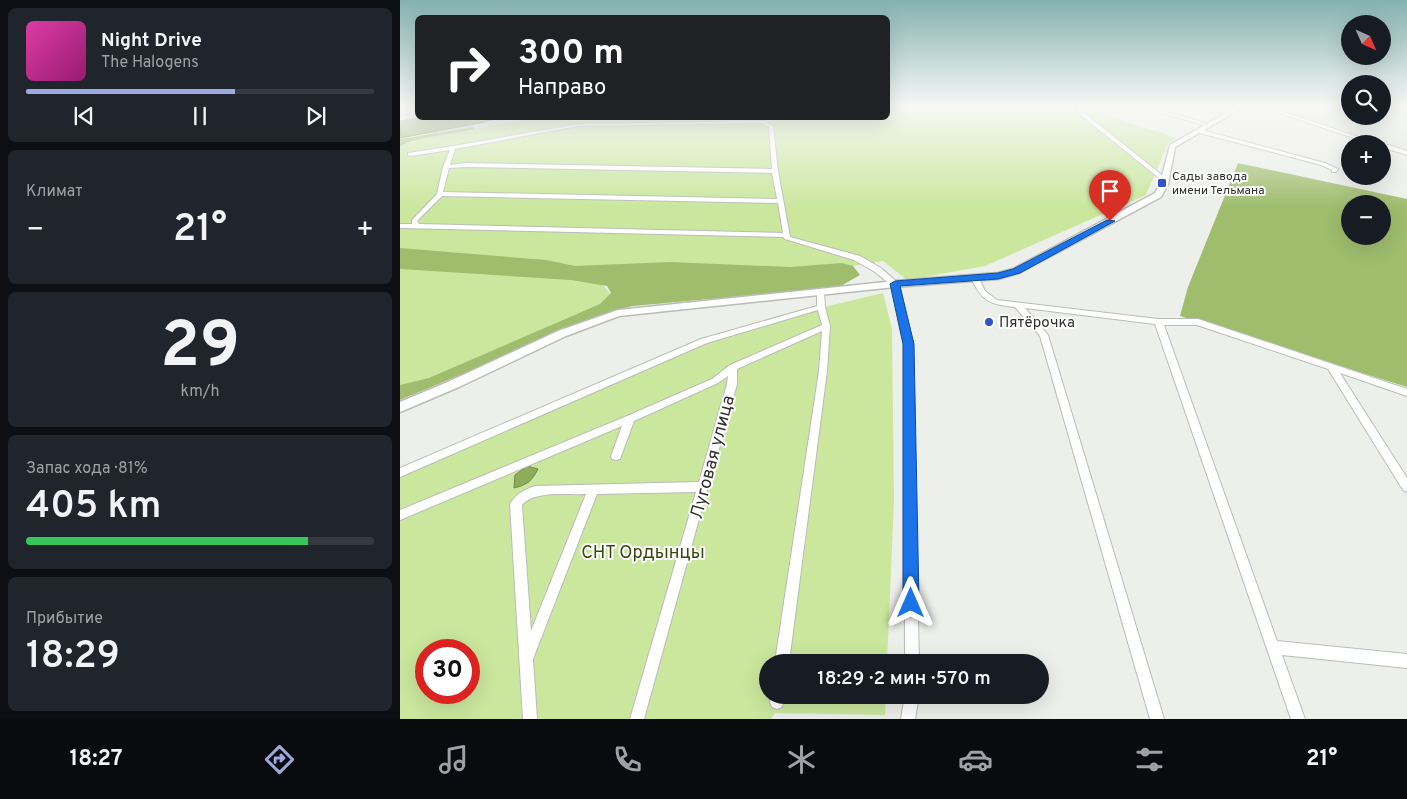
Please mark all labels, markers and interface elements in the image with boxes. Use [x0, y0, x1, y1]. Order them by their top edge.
north arrow [1341, 15, 1391, 65]
map controls [1341, 15, 1391, 245]
text: Night Drive [101, 29, 202, 53]
text: 300 m [518, 32, 624, 76]
icon: right [435, 35, 500, 100]
text: The Halogens [101, 53, 199, 73]
text: Направо [518, 75, 606, 102]
button: search [1341, 75, 1391, 125]
icon: previous [70, 102, 98, 130]
icon: pause [186, 102, 214, 130]
icon: next [302, 102, 330, 130]
button: + [1341, 135, 1391, 185]
place label: Сады завода имени Тельмана [1172, 169, 1264, 199]
pin [1089, 170, 1131, 221]
icon: arrive [1096, 177, 1124, 205]
marker: Сады завода имени Тельмана [1156, 177, 1168, 189]
text: Климат [26, 182, 83, 202]
button: − [1341, 195, 1391, 245]
text: 21° [173, 206, 227, 255]
text: − [26, 213, 44, 249]
text: + [356, 213, 374, 249]
text: 29 [160, 308, 240, 390]
place label: Пятёрочка [999, 314, 1075, 333]
marker: Пятёрочка [983, 316, 995, 328]
text: km/h [181, 382, 219, 402]
street label: Луговая улица [686, 393, 741, 522]
text: Запас хода · 81% [26, 459, 148, 479]
text: 405 km [26, 483, 162, 532]
park label: СНТ Ордынцы [581, 542, 705, 565]
position arrow [884, 576, 936, 628]
text: Прибытие [26, 609, 103, 629]
text: 18:29 [26, 633, 120, 682]
speed limit sign: 30 [415, 639, 480, 704]
text: 18:29 · 2 мин · 570 m [817, 667, 991, 691]
icon: directions [262, 742, 297, 777]
icon: music [436, 742, 471, 777]
icon: phone [610, 742, 645, 777]
icon: climate [784, 742, 819, 777]
icon: car [958, 742, 993, 777]
icon: filters [1132, 742, 1167, 777]
text: 18:27 [70, 746, 123, 773]
text: 21° [1306, 746, 1337, 773]

